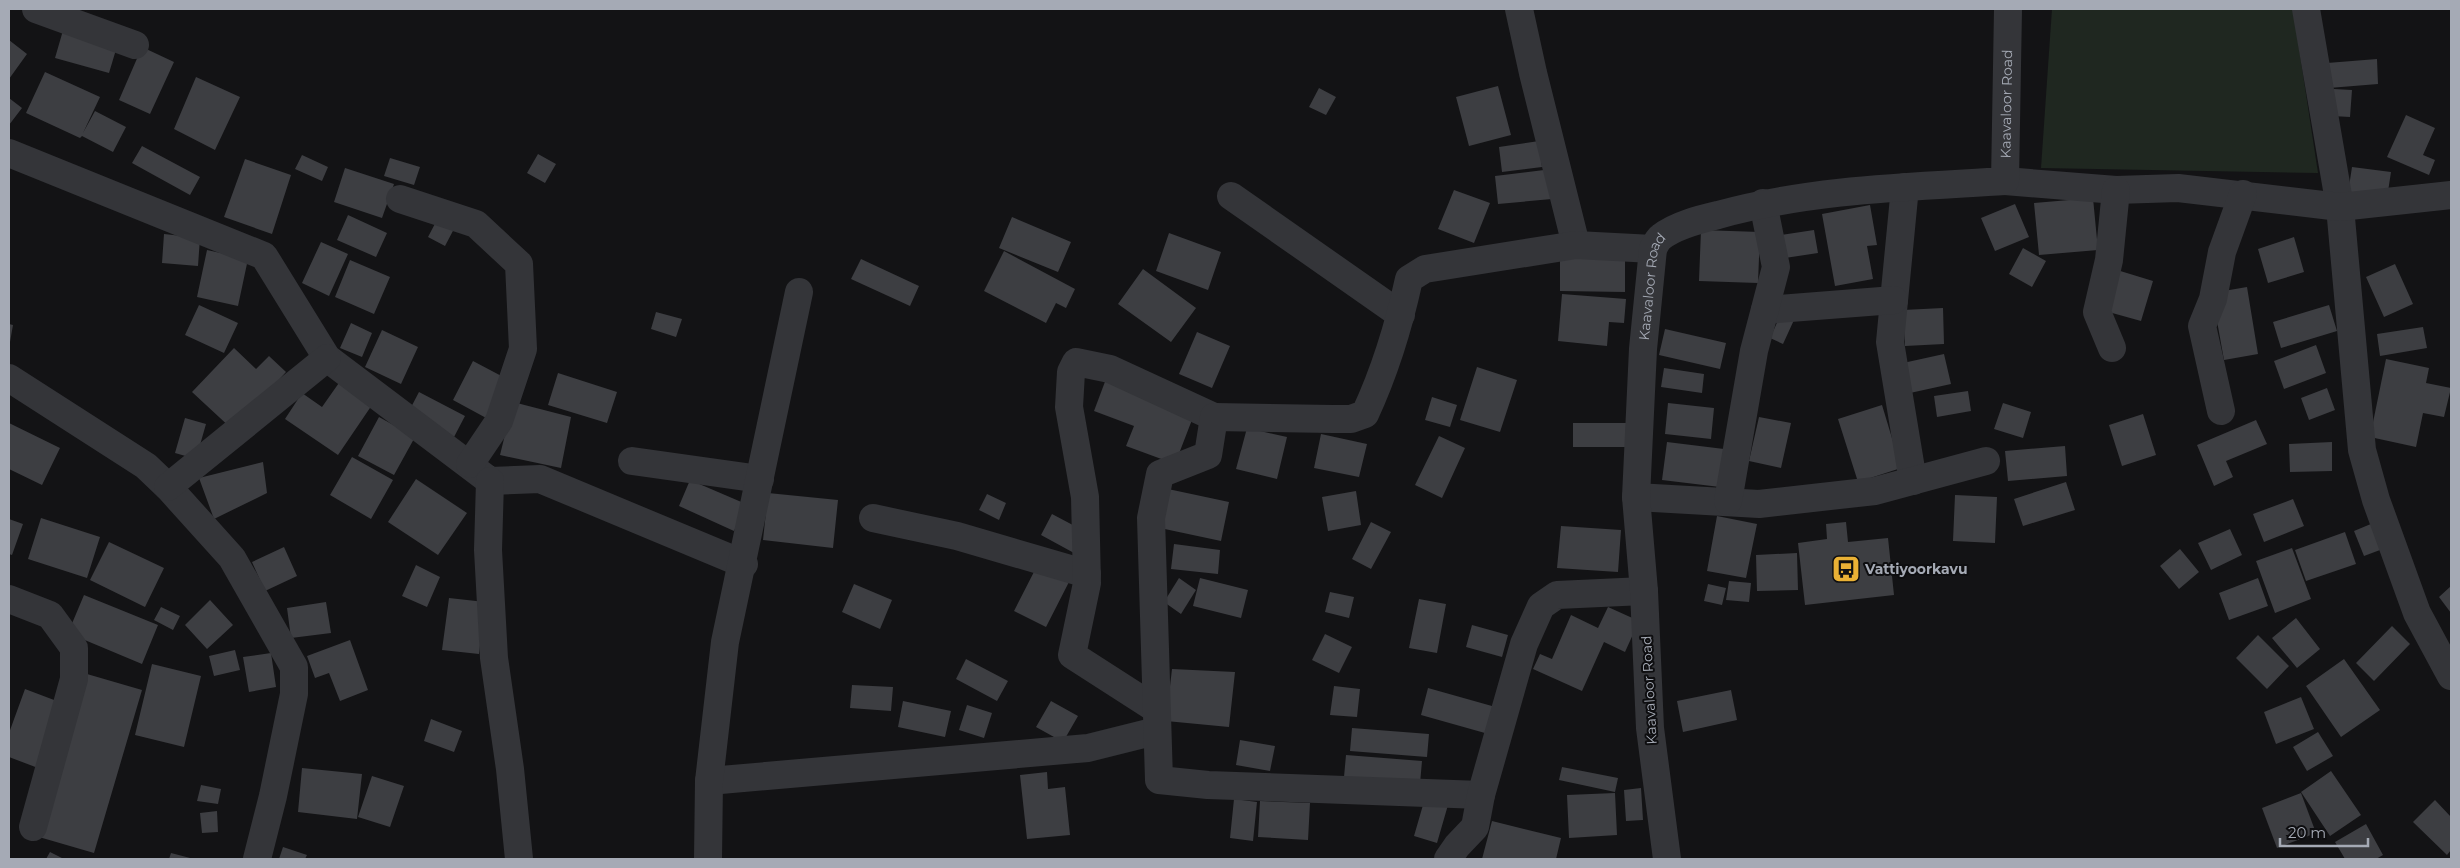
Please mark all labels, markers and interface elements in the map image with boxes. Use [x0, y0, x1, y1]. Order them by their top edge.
street label: Kaavaloor Road [1996, 49, 2016, 159]
street label: Kaavaloor Road [1635, 229, 1669, 341]
bus stop icon: Vattiyoorkavu [1831, 554, 1861, 584]
place label: Vattiyoorkavu [1864, 560, 1968, 578]
street label: Kaavaloor Road [1637, 635, 1661, 745]
scale bar [2280, 816, 2368, 848]
text: 20 m [2288, 823, 2326, 842]

